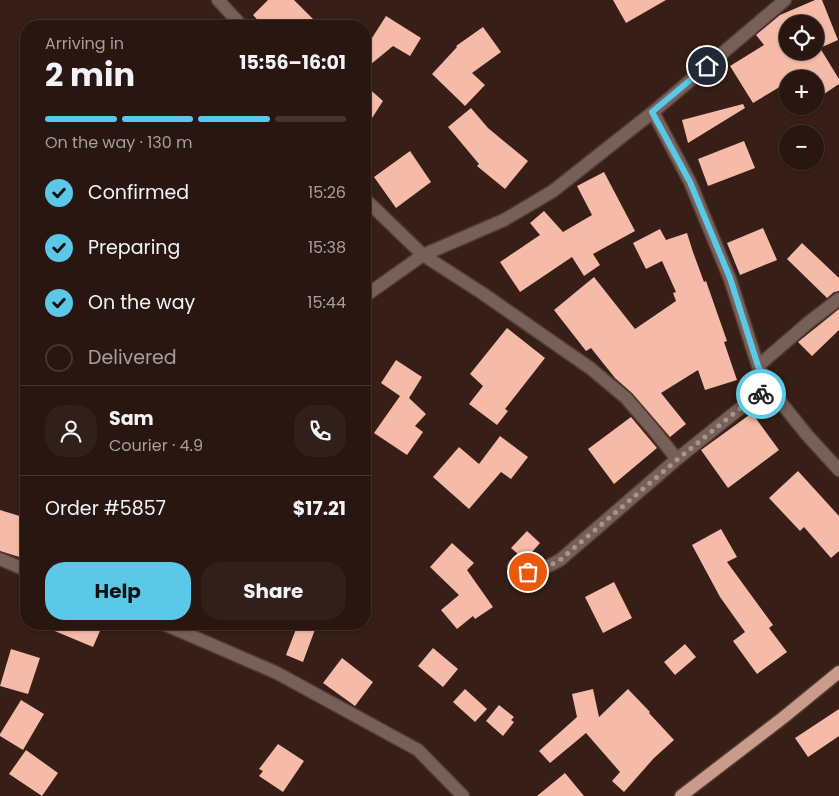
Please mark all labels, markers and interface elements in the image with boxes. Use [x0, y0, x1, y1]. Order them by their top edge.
map controls [779, 15, 824, 170]
button: locate [779, 15, 824, 60]
text: Arriving in [45, 32, 124, 55]
pin [686, 45, 728, 87]
text: 15:56–16:01 [239, 49, 346, 76]
text: 2 min [45, 52, 135, 97]
icon: home [693, 52, 721, 80]
button: + [779, 70, 824, 115]
button: − [779, 125, 824, 170]
text: On the way · 130 m [45, 131, 193, 154]
icon: check [45, 179, 73, 207]
text: Confirmed [88, 179, 189, 206]
text: 15:26 [308, 181, 346, 204]
icon: check [45, 234, 73, 262]
text: Preparing [88, 234, 180, 261]
text: 15:38 [308, 236, 346, 259]
icon: check [45, 289, 73, 317]
text: On the way [88, 289, 195, 316]
text: 15:44 [307, 291, 346, 314]
text: Delivered [88, 344, 177, 371]
courier [736, 369, 786, 419]
icon: bike [747, 380, 775, 408]
button: person [45, 405, 97, 457]
text: Sam [109, 405, 154, 432]
button: phone [294, 405, 346, 457]
text: Courier · 4.9 [109, 434, 203, 457]
text: Order #5857 [45, 495, 166, 522]
text: $17.21 [293, 495, 346, 522]
pin [507, 551, 549, 593]
icon: bag [514, 558, 542, 586]
button: Help [45, 562, 191, 620]
button: Share [201, 562, 346, 620]

